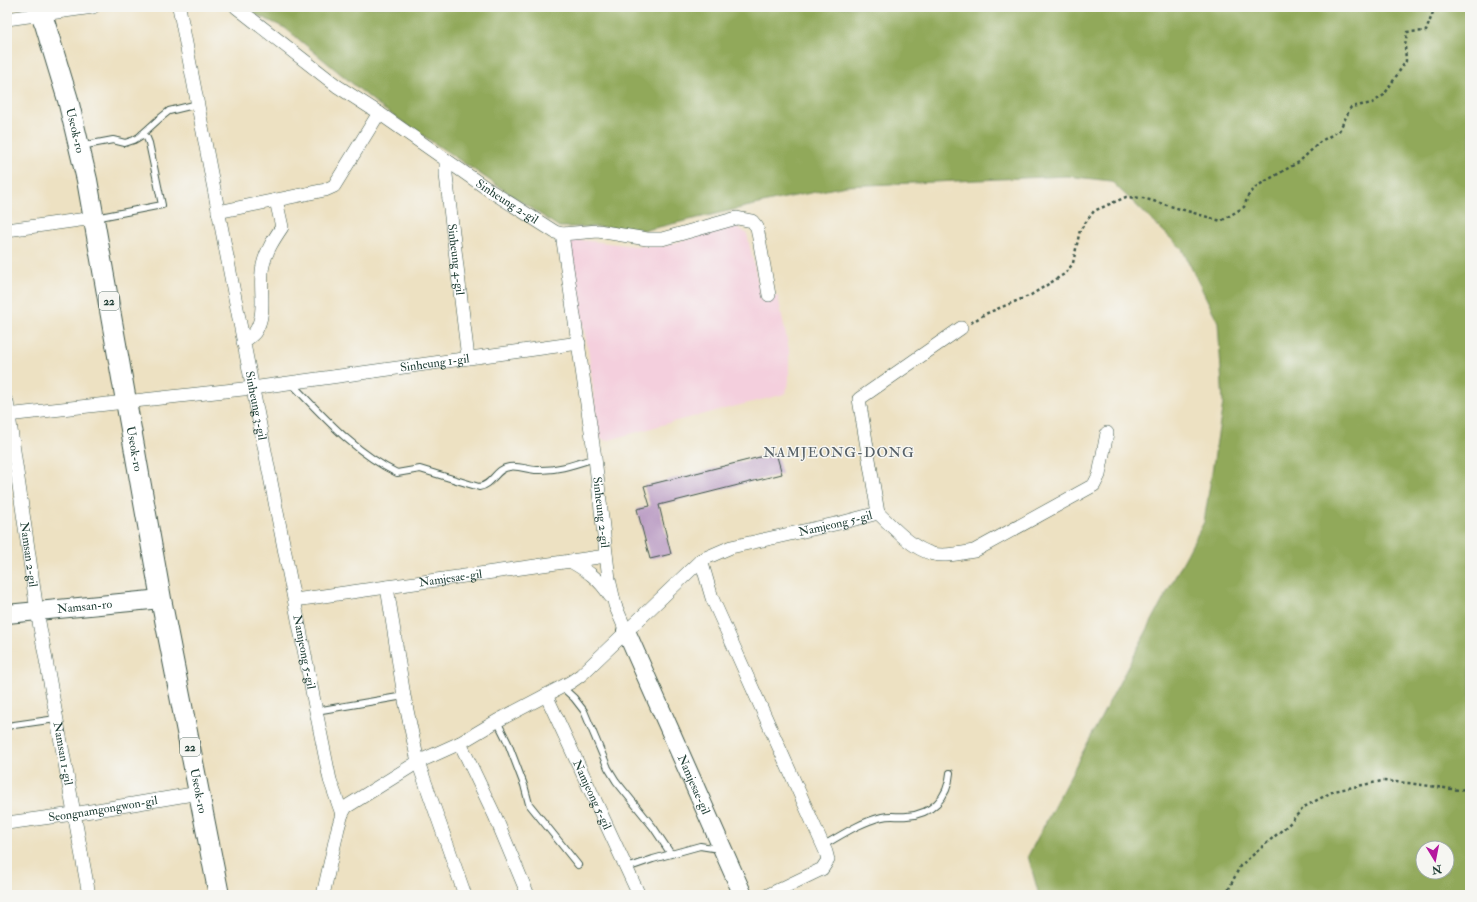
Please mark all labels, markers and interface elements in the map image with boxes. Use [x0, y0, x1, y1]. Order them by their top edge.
street label: Useok-ro [63, 106, 88, 155]
street label: Sinheung 2-gil [473, 176, 541, 227]
street label: Sinheung 4-gil [444, 223, 468, 296]
road number: 22 [99, 292, 119, 310]
street label: Sinheung 1-gil [399, 351, 470, 375]
street label: Sinheung 3-gil [242, 370, 270, 441]
street label: Useok-ro [123, 425, 146, 473]
district label: NAMJEONG-DONG [763, 444, 915, 461]
street label: Sinheung 2-gil [590, 476, 613, 549]
street label: Namjeong 5-gil [797, 507, 874, 539]
street label: Namsan 2-gil [17, 521, 41, 588]
street label: Namjesae-gil [418, 566, 483, 590]
street label: Namsan-ro [56, 596, 113, 617]
street label: Namjeong 5-gil [290, 613, 319, 690]
street label: Namsan 1-gil [50, 721, 76, 786]
road number: 22 [180, 738, 200, 756]
street label: Namjesae-gil [674, 752, 714, 817]
street label: Namjeong 5-gil [570, 757, 615, 832]
street label: Useok-ro [187, 767, 210, 815]
street label: Seongnamgongwon-gil [47, 793, 159, 825]
north arrow [1415, 840, 1455, 880]
text: N [1430, 862, 1444, 877]

